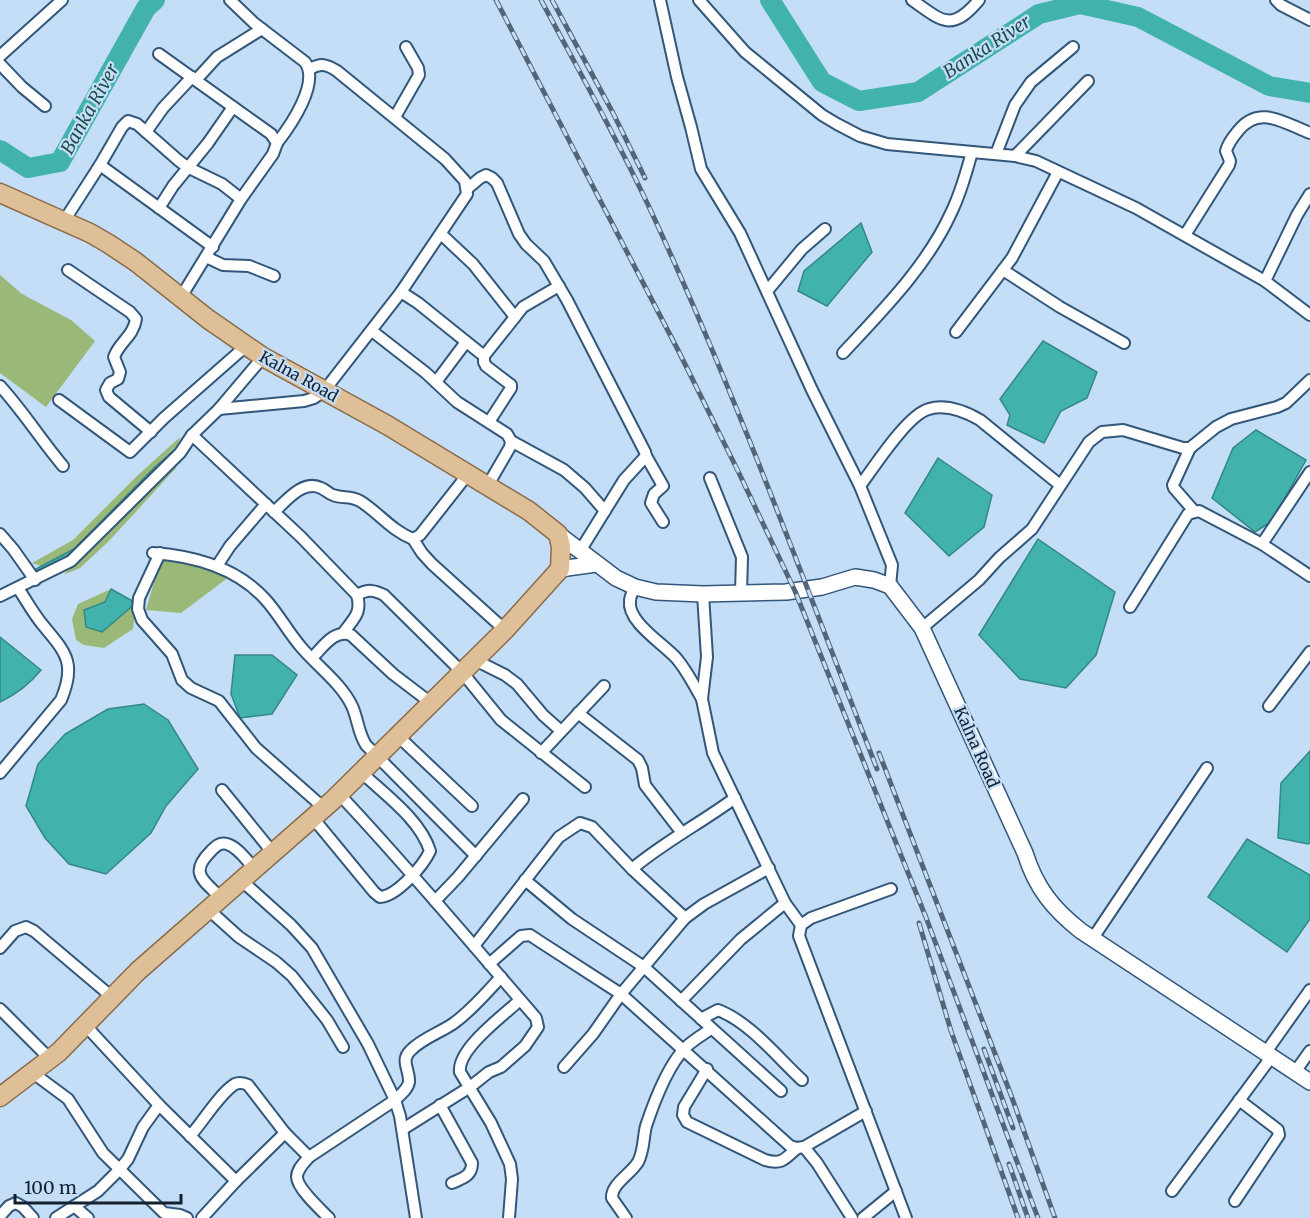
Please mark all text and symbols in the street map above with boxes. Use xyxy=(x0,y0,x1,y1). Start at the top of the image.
water label: Banka River xyxy=(939,9,1035,83)
water label: Banka River xyxy=(55,59,124,158)
street label: Kalna Road xyxy=(256,346,342,406)
street label: Kalna Road xyxy=(950,703,1004,791)
scale bar xyxy=(15,1167,182,1205)
text: 100 m xyxy=(24,1176,77,1199)

